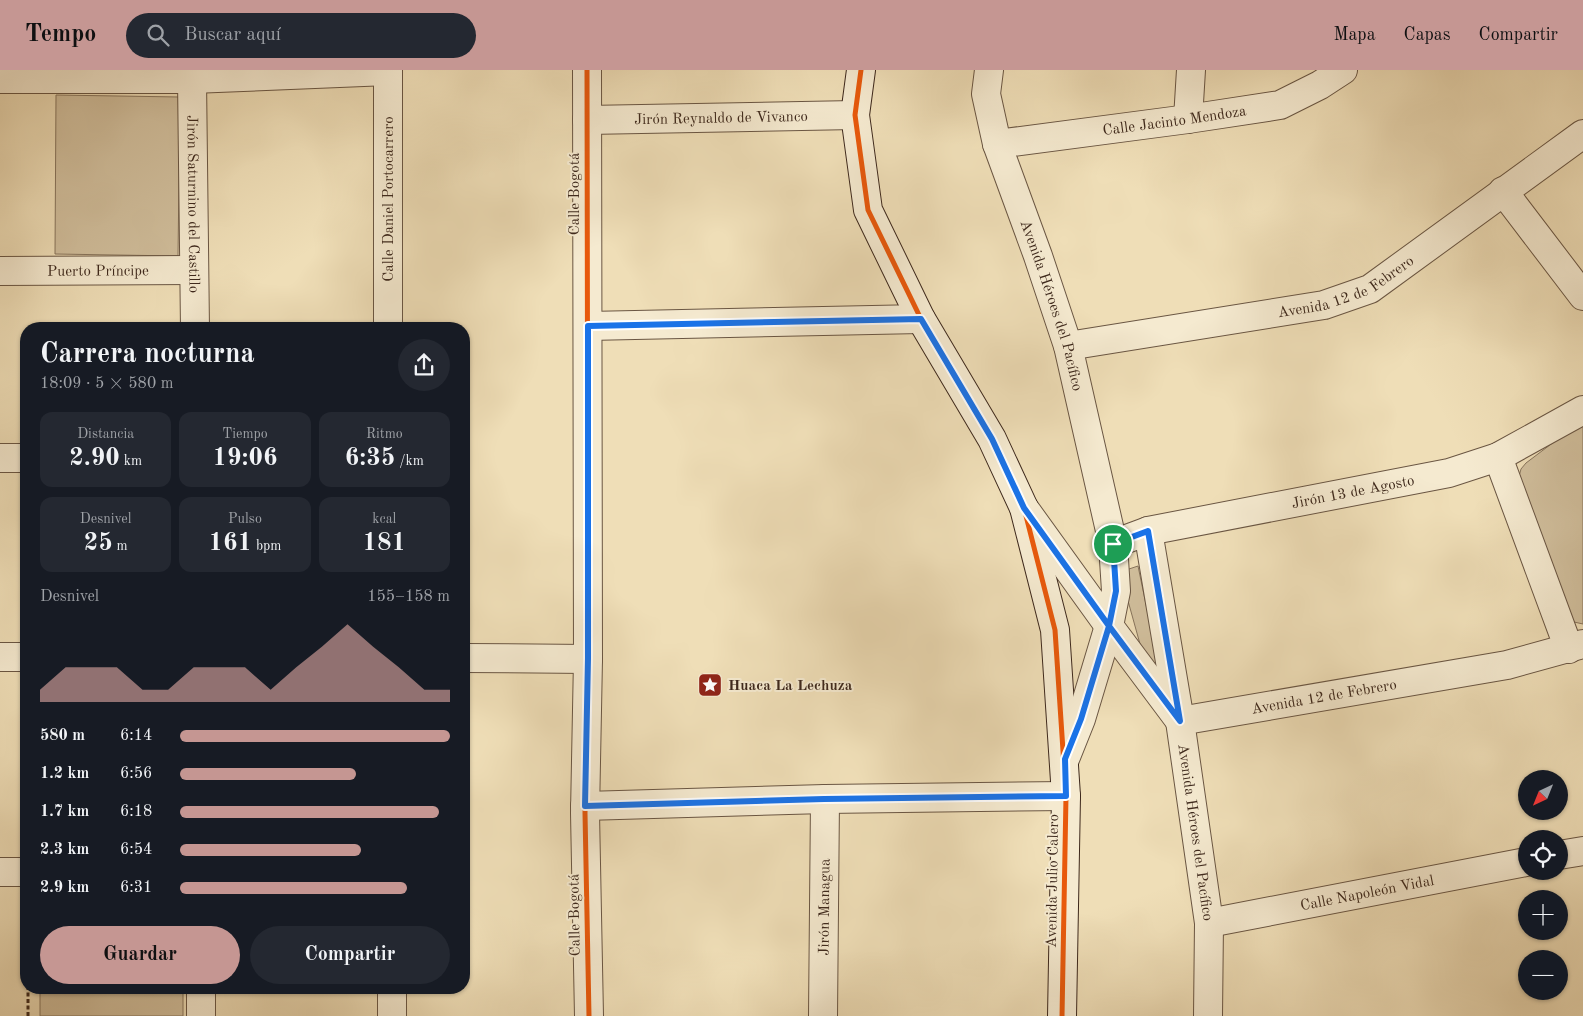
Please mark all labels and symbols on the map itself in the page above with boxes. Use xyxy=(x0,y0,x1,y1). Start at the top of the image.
street label: Calle Jacinto Mendoza xyxy=(1102,104,1248,139)
street label: Jirón Reynaldo de Vivanco xyxy=(634,110,808,128)
street label: Jirón Saturnino del Castillo xyxy=(183,115,201,293)
street label: Calle Daniel Portocarrero xyxy=(382,116,397,282)
street label: Calle Bogotá xyxy=(568,152,583,235)
street label: Avenida Héroes del Pacífico xyxy=(1016,218,1084,393)
street label: Avenida 12 de Febrero xyxy=(1277,254,1417,321)
street label: Puerto Príncipe xyxy=(47,264,149,280)
street label: Jirón 13 de Agosto xyxy=(1290,474,1416,512)
pin xyxy=(1092,523,1134,565)
place icon: Huaca La Lechuza xyxy=(697,672,723,698)
street label: Avenida 12 de Febrero xyxy=(1250,678,1398,718)
place label: Huaca La Lechuza xyxy=(728,679,853,694)
street label: Avenida Héroes del Pacífico xyxy=(1174,743,1215,922)
north arrow xyxy=(1518,770,1568,820)
street label: Avenida Julio Calero xyxy=(1045,814,1062,948)
street label: Jirón Managua xyxy=(818,858,833,956)
street label: Calle Bogotá xyxy=(567,873,584,956)
street label: Calle Napoleón Vidal xyxy=(1299,874,1436,914)

